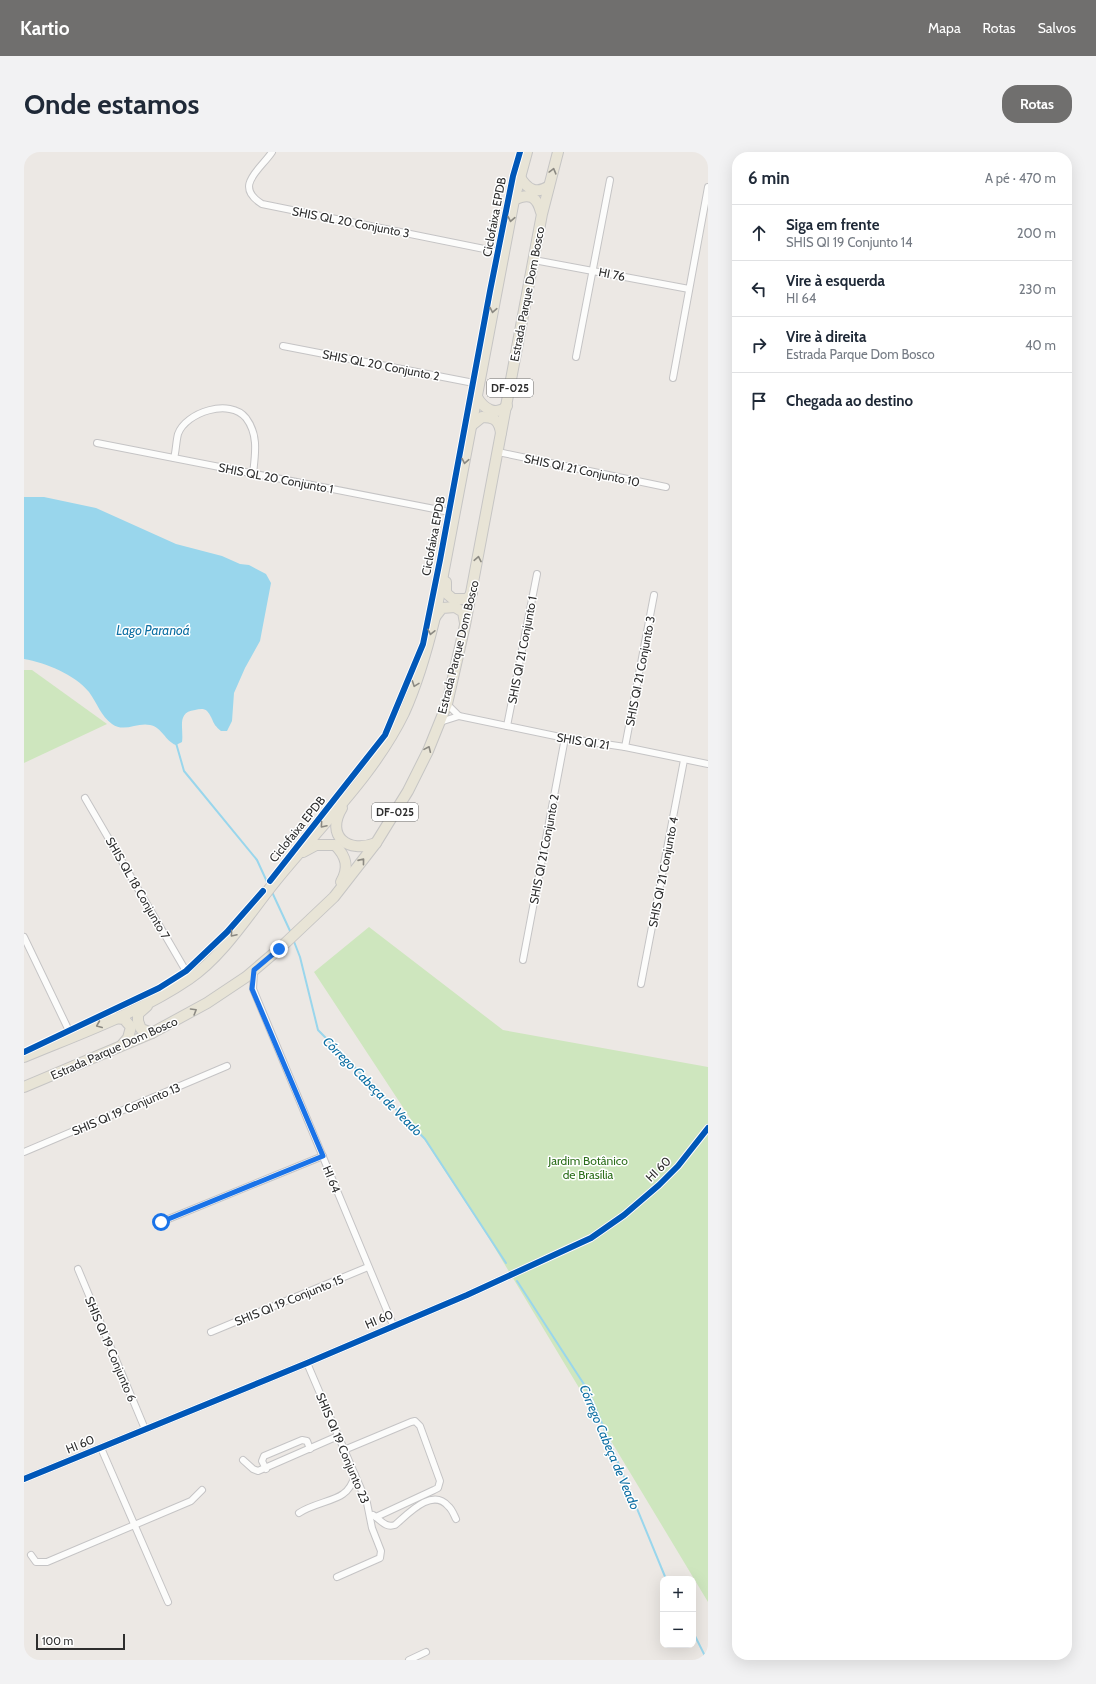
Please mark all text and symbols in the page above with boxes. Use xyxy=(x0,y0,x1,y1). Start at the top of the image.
text: Kartio xyxy=(20,17,69,40)
text: Mapa xyxy=(928,19,961,37)
text: Rotas xyxy=(983,19,1016,37)
text: Salvos xyxy=(1038,19,1076,37)
button: Rotas xyxy=(1002,85,1072,123)
text: Onde estamos xyxy=(24,87,199,121)
one-way arrow xyxy=(548,167,557,174)
text: 6 min xyxy=(748,168,790,188)
text: A pé · 470 m xyxy=(985,170,1056,186)
street label: Ciclofaixa EPDB xyxy=(479,176,509,258)
street label: SHIS QL 20 Conjunto 3 xyxy=(291,203,411,241)
one-way arrow xyxy=(507,216,515,223)
text: Siga em frente xyxy=(786,216,879,234)
icon: ahead xyxy=(748,222,770,244)
street label: Estrada Parque Dom Bosco xyxy=(507,225,548,363)
text: 200 m xyxy=(1017,225,1056,241)
text: SHIS QI 19 Conjunto 14 xyxy=(786,234,913,250)
street label: HI 76 xyxy=(597,264,627,284)
text: Vire à esquerda xyxy=(786,272,885,290)
icon: left xyxy=(748,278,770,300)
text: 230 m xyxy=(1019,281,1056,297)
text: HI 64 xyxy=(786,290,816,306)
one-way arrow xyxy=(490,307,498,313)
text: Vire à direita xyxy=(786,328,867,346)
icon: right xyxy=(748,334,770,356)
text: 40 m xyxy=(1025,337,1056,353)
street label: SHIS QL 20 Conjunto 2 xyxy=(321,346,441,384)
text: Estrada Parque Dom Bosco xyxy=(786,346,935,362)
road number: DF-025 xyxy=(487,379,533,397)
icon: arrive xyxy=(748,390,770,412)
text: Chegada ao destino xyxy=(786,392,913,410)
street label: SHIS QI 21 Conjunto 10 xyxy=(523,450,641,490)
one-way arrow xyxy=(462,458,470,464)
street label: SHIS QL 20 Conjunto 1 xyxy=(217,459,335,497)
street label: Ciclofaixa EPDB xyxy=(418,495,448,577)
one-way arrow xyxy=(474,556,482,563)
street label: Estrada Parque Dom Bosco xyxy=(434,578,482,715)
street label: SHIS QI 21 Conjunto 1 xyxy=(504,595,540,705)
street label: SHIS QI 21 Conjunto 3 xyxy=(622,615,658,727)
water label: Lago Paranoá xyxy=(116,622,190,638)
one-way arrow xyxy=(428,629,436,635)
one-way arrow xyxy=(412,680,420,687)
street label: SHIS QI 21 xyxy=(555,729,611,753)
one-way arrow xyxy=(423,746,431,754)
street label: Ciclofaixa EPDB xyxy=(266,793,328,865)
street label: SHIS QI 21 Conjunto 2 xyxy=(526,793,562,905)
road number: DF-025 xyxy=(372,803,418,821)
street label: SHIS QI 21 Conjunto 4 xyxy=(645,815,681,929)
one-way arrow xyxy=(320,821,327,828)
street label: SHIS QL 18 Conjunto 7 xyxy=(103,834,173,942)
one-way arrow xyxy=(357,858,364,865)
one-way arrow xyxy=(231,930,238,937)
route end xyxy=(270,940,288,958)
one-way arrow xyxy=(190,1008,197,1015)
street label: Estrada Parque Dom Bosco xyxy=(48,1013,180,1083)
one-way arrow xyxy=(95,1020,103,1028)
water label: Córrego Cabeça de Veado xyxy=(320,1033,426,1139)
street label: SHIS QI 19 Conjunto 13 xyxy=(70,1079,182,1139)
park label: Jardim Botânico de Brasília xyxy=(547,1153,628,1182)
street label: HI 60 xyxy=(642,1153,674,1185)
street label: HI 64 xyxy=(320,1163,344,1195)
route start xyxy=(152,1213,170,1231)
street label: SHIS QI 19 Conjunto 15 xyxy=(232,1271,346,1329)
street label: SHIS QI 19 Conjunto 6 xyxy=(82,1294,140,1404)
street label: HI 60 xyxy=(363,1306,395,1332)
water label: Córrego Cabeça de Veado xyxy=(576,1382,644,1512)
street label: SHIS QI 19 Conjunto 23 xyxy=(313,1390,373,1506)
street label: HI 60 xyxy=(64,1432,96,1456)
map controls xyxy=(660,1576,696,1648)
button: + xyxy=(660,1576,696,1612)
button: − xyxy=(660,1612,696,1648)
scale bar xyxy=(36,1632,125,1651)
text: 100 m xyxy=(42,1634,73,1648)

